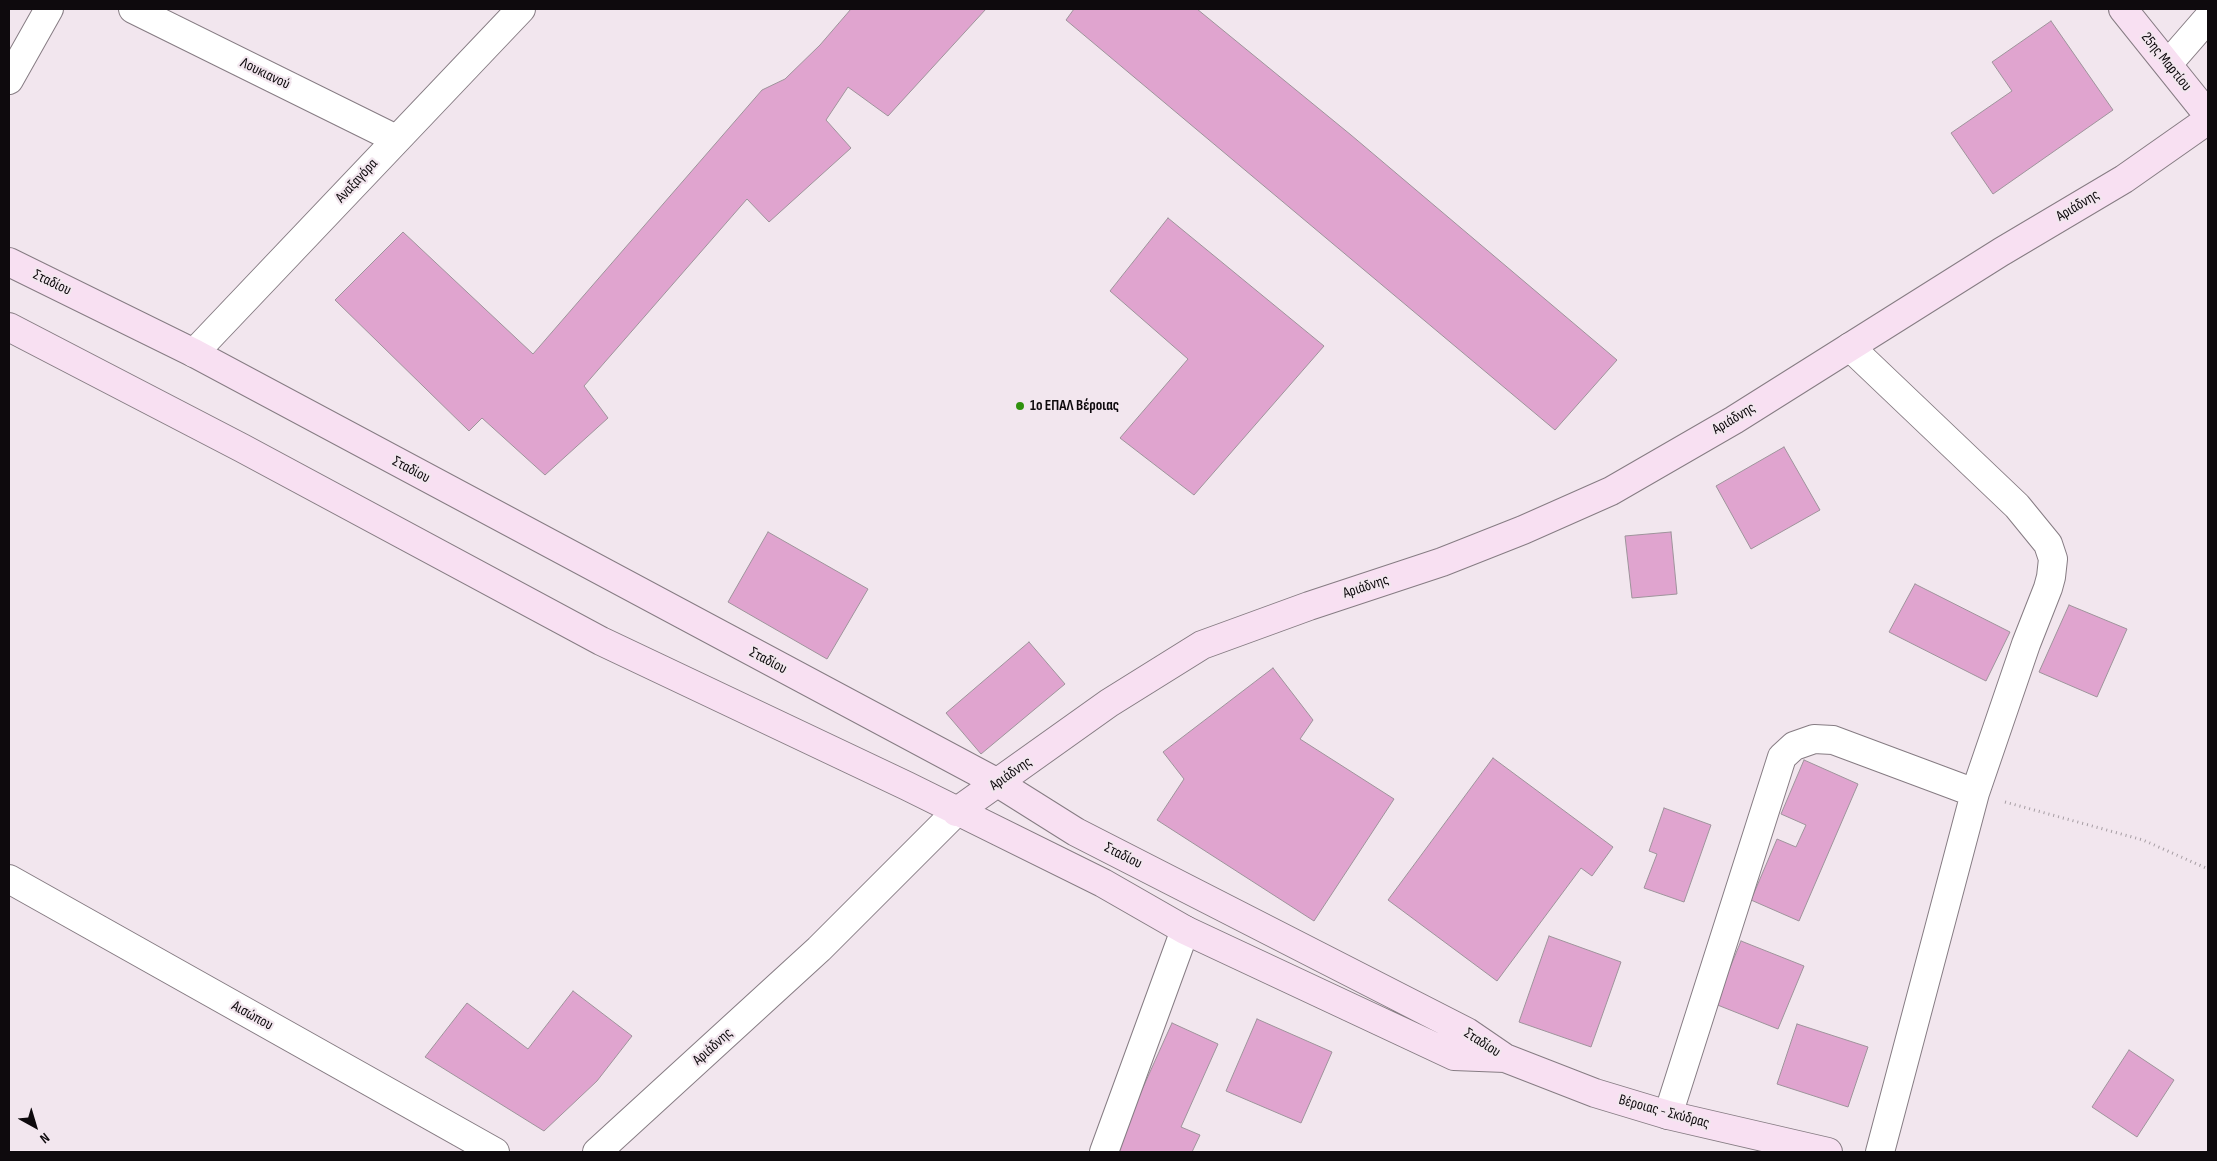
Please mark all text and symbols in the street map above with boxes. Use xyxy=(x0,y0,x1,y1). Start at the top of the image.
street label: 25ης Μαρτίου xyxy=(2137,29,2195,95)
street label: Λουκιανού xyxy=(237,54,293,94)
street label: Αναξαγόρα xyxy=(332,155,382,207)
street label: Αριάδνης xyxy=(2053,186,2103,226)
street label: Σταδίου xyxy=(30,266,74,300)
place label: 1ο ΕΠΑΛ Βέροιας xyxy=(1030,397,1119,415)
street label: Αριάδνης xyxy=(1709,399,1759,439)
marker: 1ο ΕΠΑΛ Βέροιας xyxy=(1014,400,1026,412)
street label: Σταδίου xyxy=(389,453,433,487)
street label: Αριάδνης xyxy=(1341,571,1391,603)
street label: Σταδίου xyxy=(746,644,790,678)
street label: Αριάδνης xyxy=(986,753,1036,795)
street label: Σταδίου xyxy=(1101,839,1145,873)
street label: Αισώπου xyxy=(228,997,276,1035)
street label: Αριάδνης xyxy=(689,1025,737,1069)
street label: Σταδίου xyxy=(1460,1025,1504,1061)
street label: Βέροιας - Σκύδρας xyxy=(1617,1091,1711,1133)
north arrow xyxy=(10,1101,60,1151)
text: N xyxy=(37,1129,53,1147)

